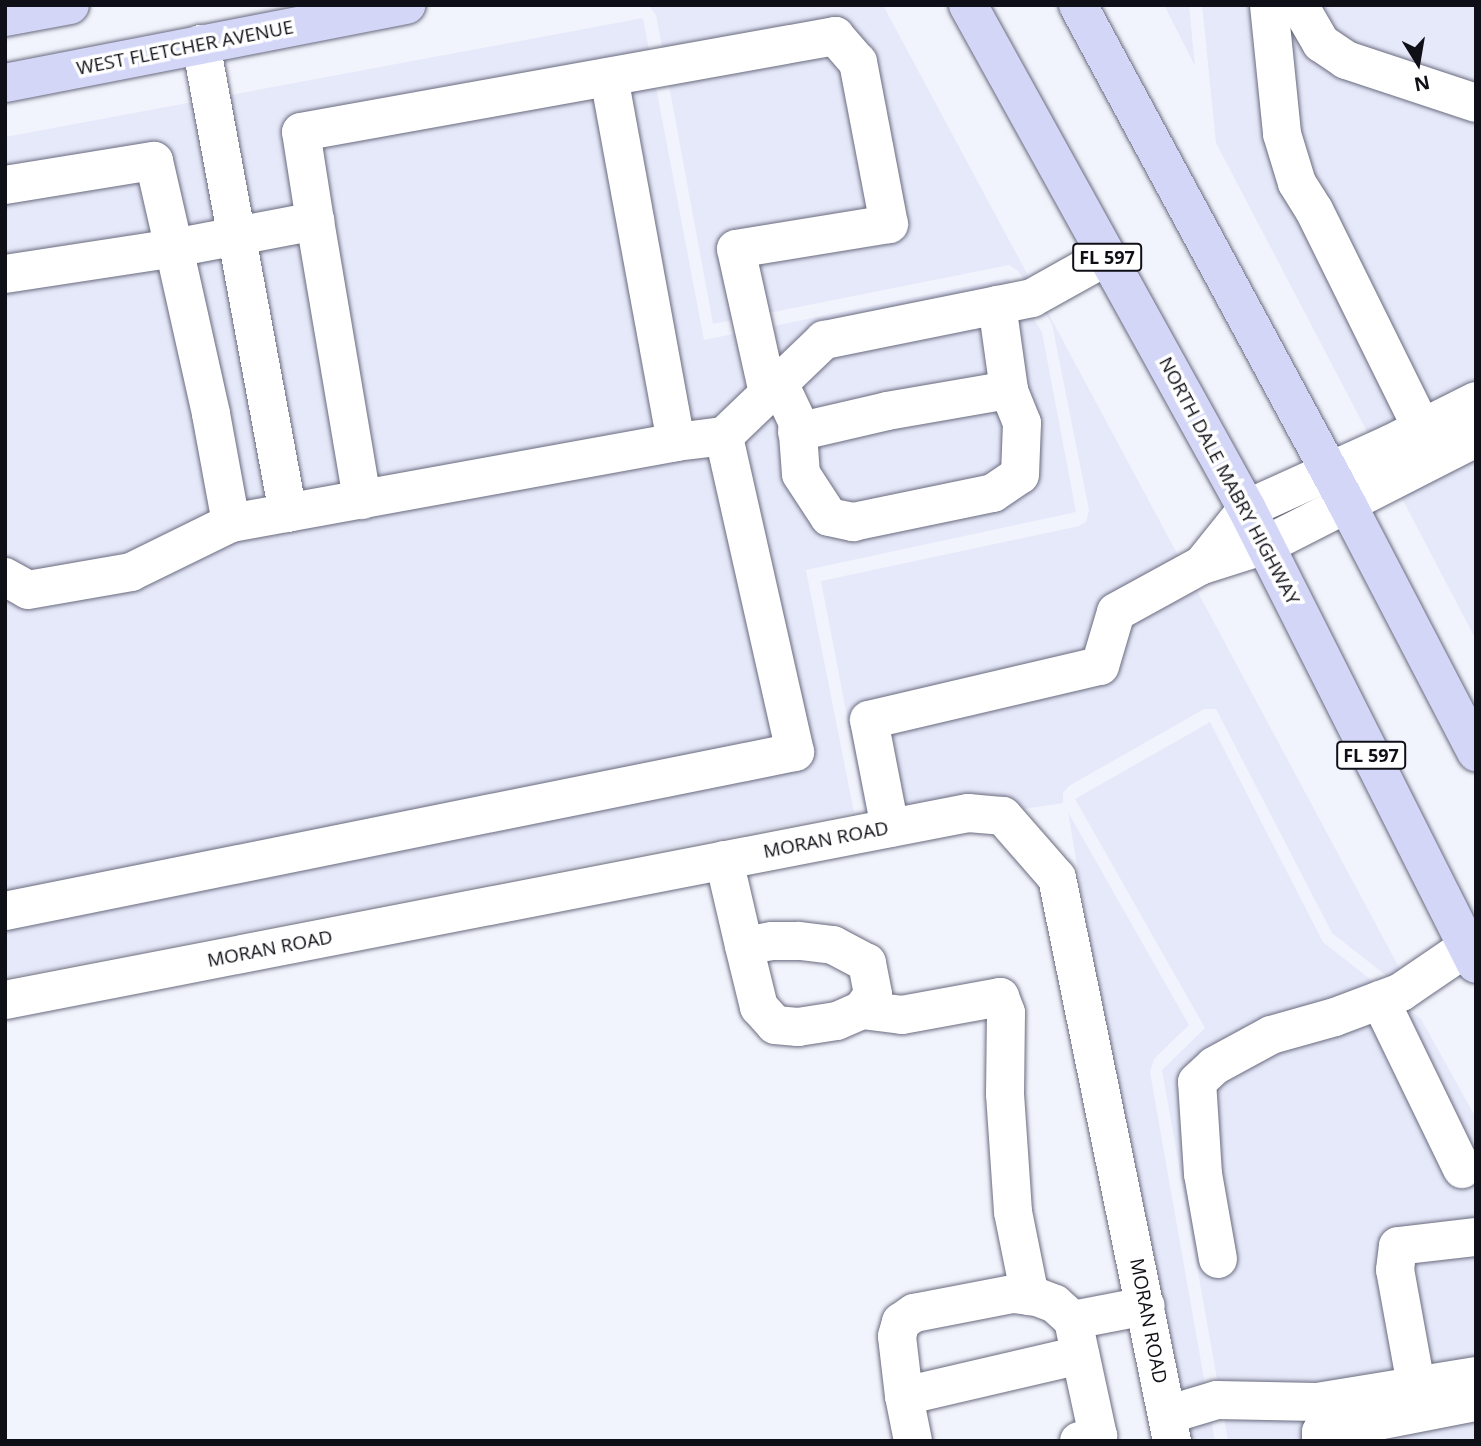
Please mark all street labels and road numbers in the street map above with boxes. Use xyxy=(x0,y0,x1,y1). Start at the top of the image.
street label: WEST FLETCHER AVENUE xyxy=(75,16,295,80)
road number: FL 597 xyxy=(1072,243,1142,272)
street label: NORTH DALE MABRY HIGHWAY xyxy=(1154,353,1304,609)
road number: FL 597 xyxy=(1336,740,1406,770)
street label: MORAN ROAD xyxy=(761,817,891,863)
street label: MORAN ROAD xyxy=(205,926,335,972)
street label: MORAN ROAD xyxy=(1125,1256,1171,1386)

